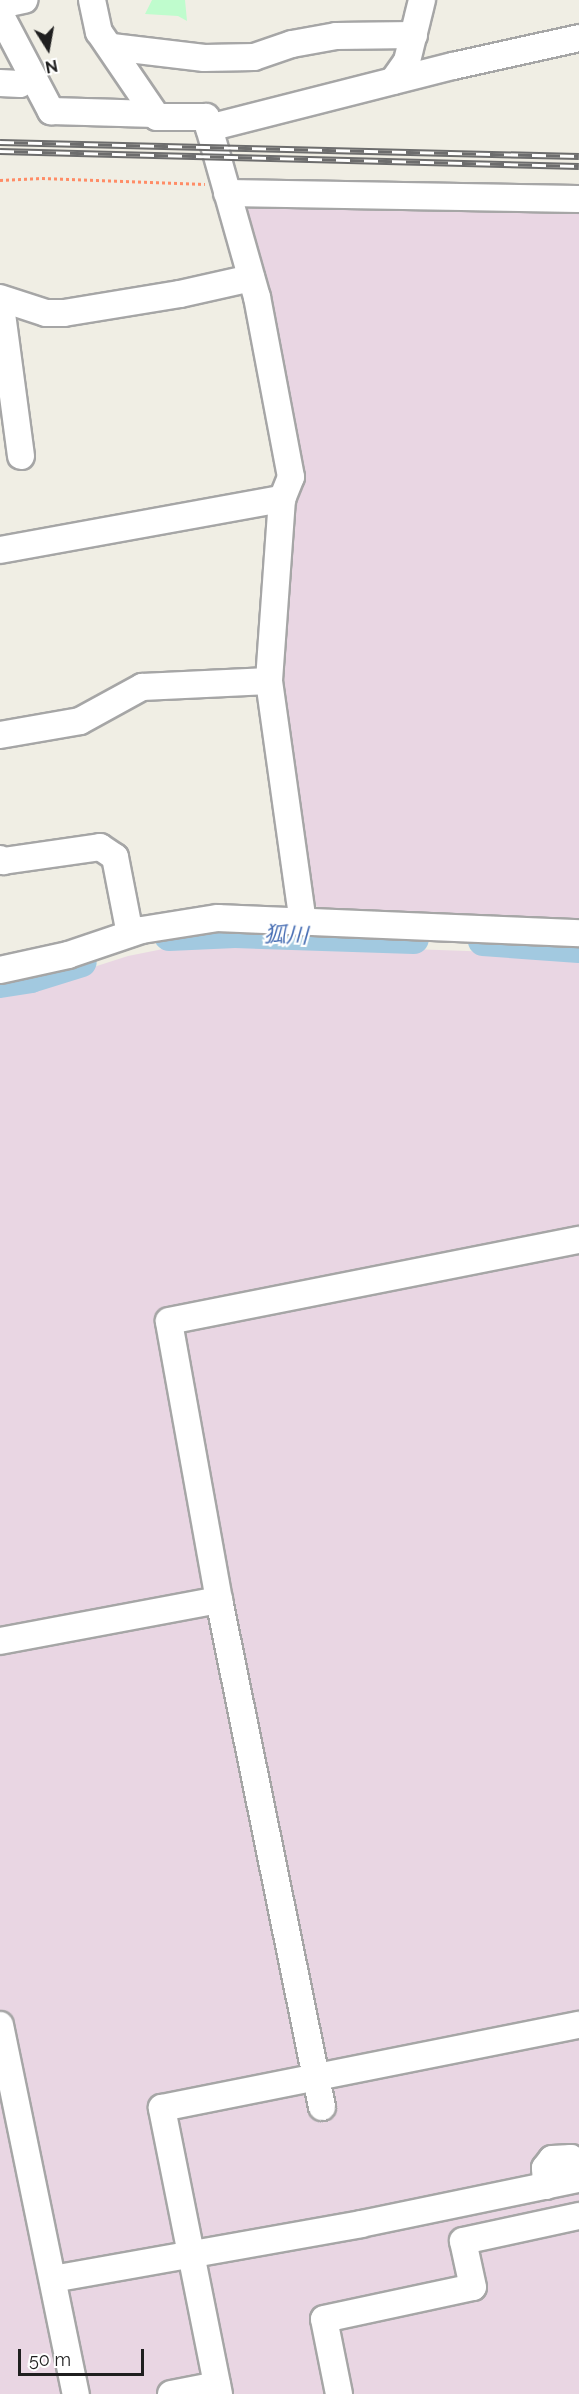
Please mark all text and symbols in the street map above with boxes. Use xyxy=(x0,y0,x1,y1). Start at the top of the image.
north arrow xyxy=(18,18,78,78)
text: N xyxy=(44,56,59,77)
water label: 狐川 xyxy=(264,921,308,949)
scale bar xyxy=(21,2337,147,2375)
text: 50 m xyxy=(29,2349,71,2370)

